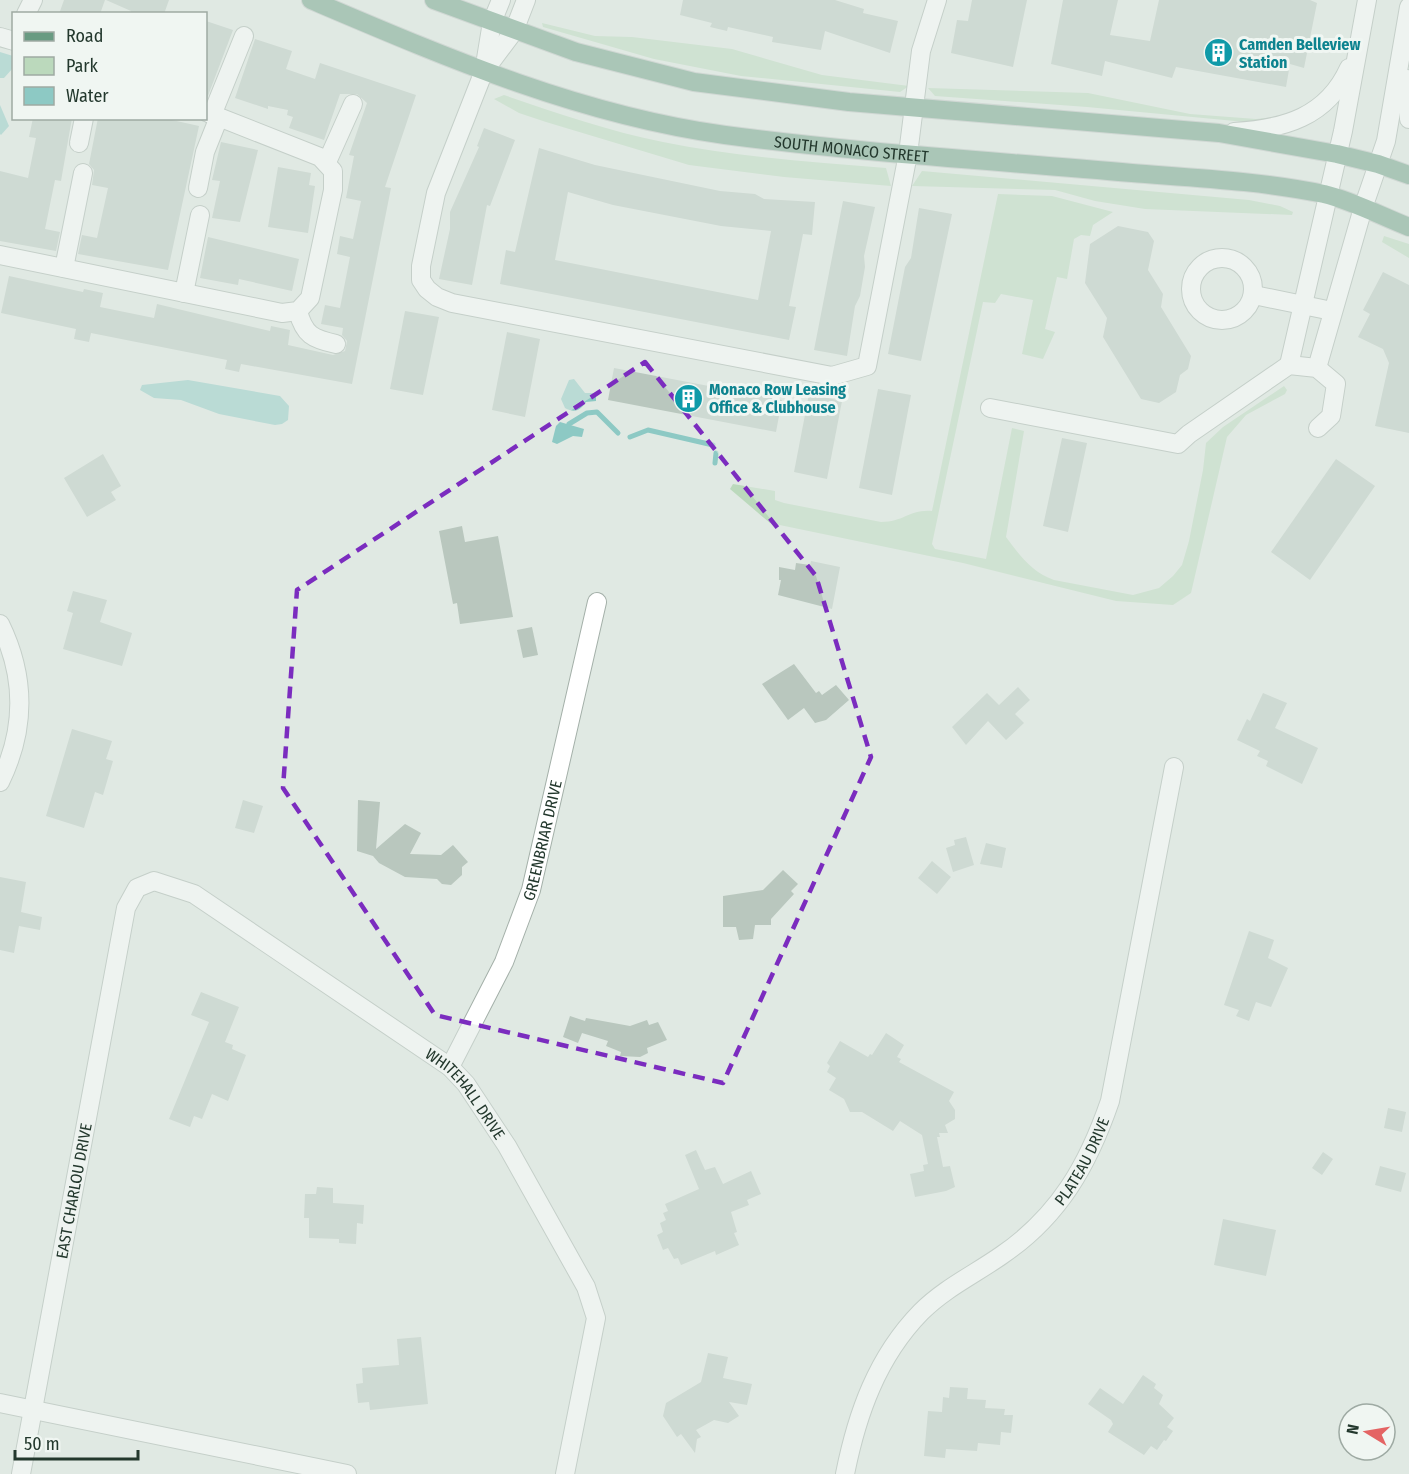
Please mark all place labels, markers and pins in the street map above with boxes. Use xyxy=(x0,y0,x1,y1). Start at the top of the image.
place label: Camden Belleview Station xyxy=(1239,35,1360,72)
building icon: Camden Belleview Station xyxy=(1202,37,1234,69)
place label: Monaco Row Leasing Office & Clubhouse xyxy=(709,380,846,417)
building icon: Monaco Row Leasing Office & Clubhouse xyxy=(672,382,704,414)

